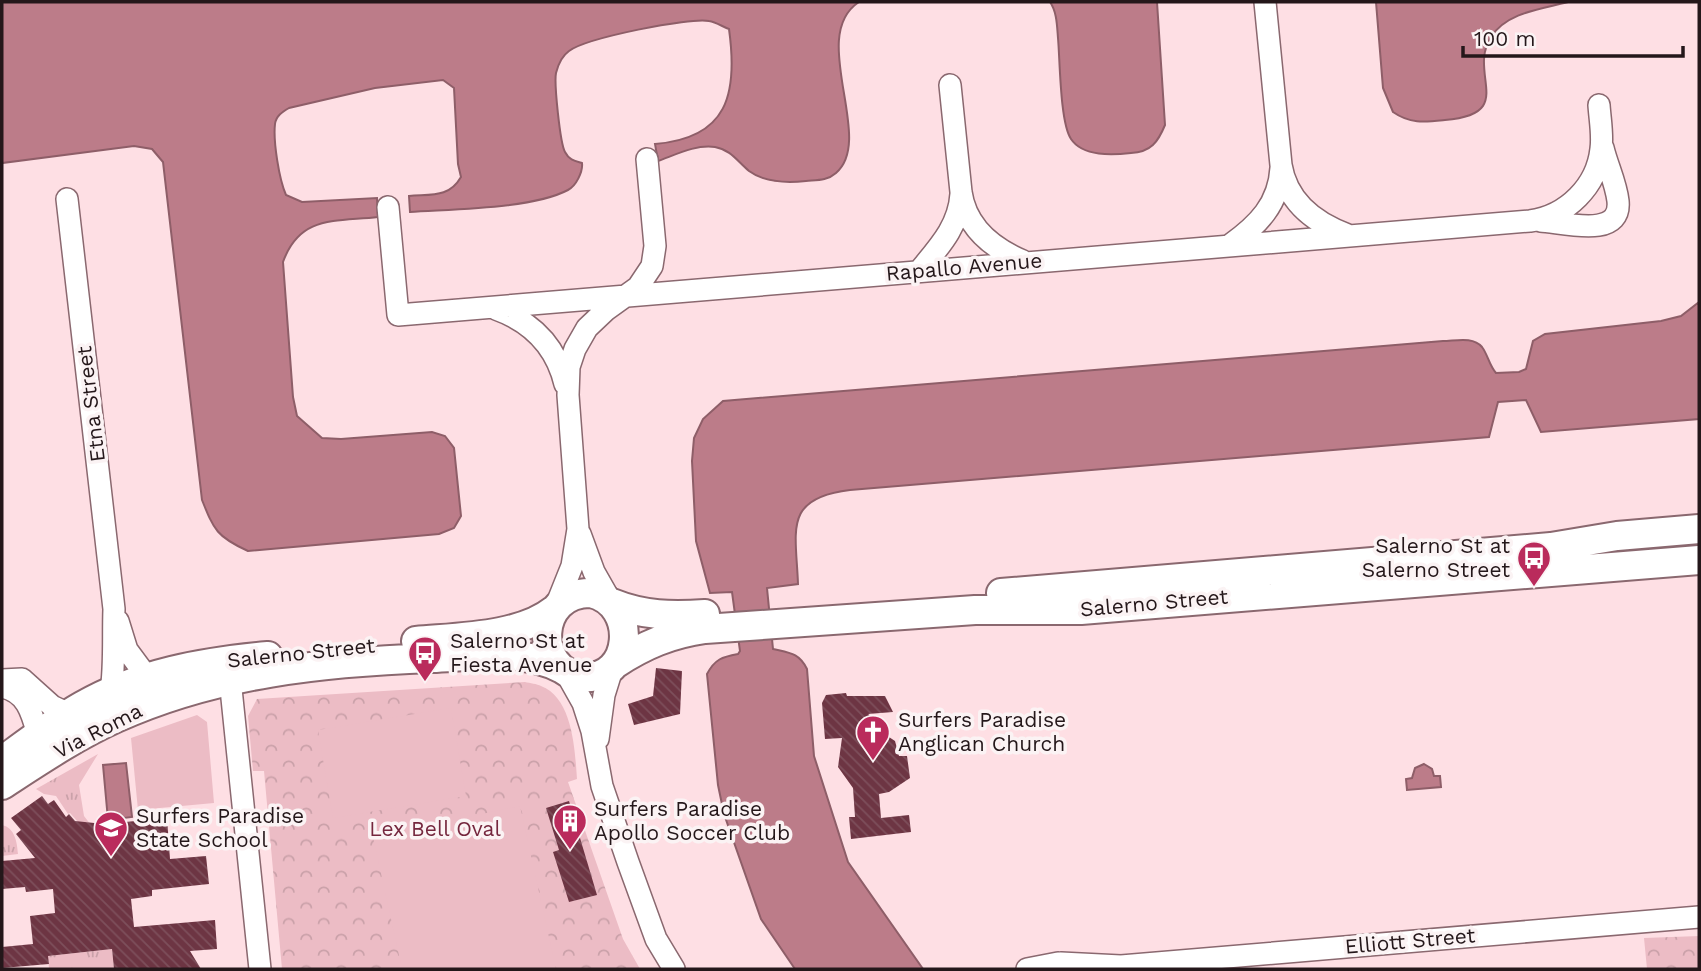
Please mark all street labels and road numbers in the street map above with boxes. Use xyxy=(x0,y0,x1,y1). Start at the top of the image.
street label: Rapallo Avenue xyxy=(885,247,1043,286)
street label: Etna Street xyxy=(71,345,110,463)
street label: Salerno Street xyxy=(1079,584,1229,621)
street label: Salerno Street xyxy=(226,632,376,673)
street label: Via Roma xyxy=(49,698,146,763)
street label: Elliott Street xyxy=(1344,922,1476,959)

